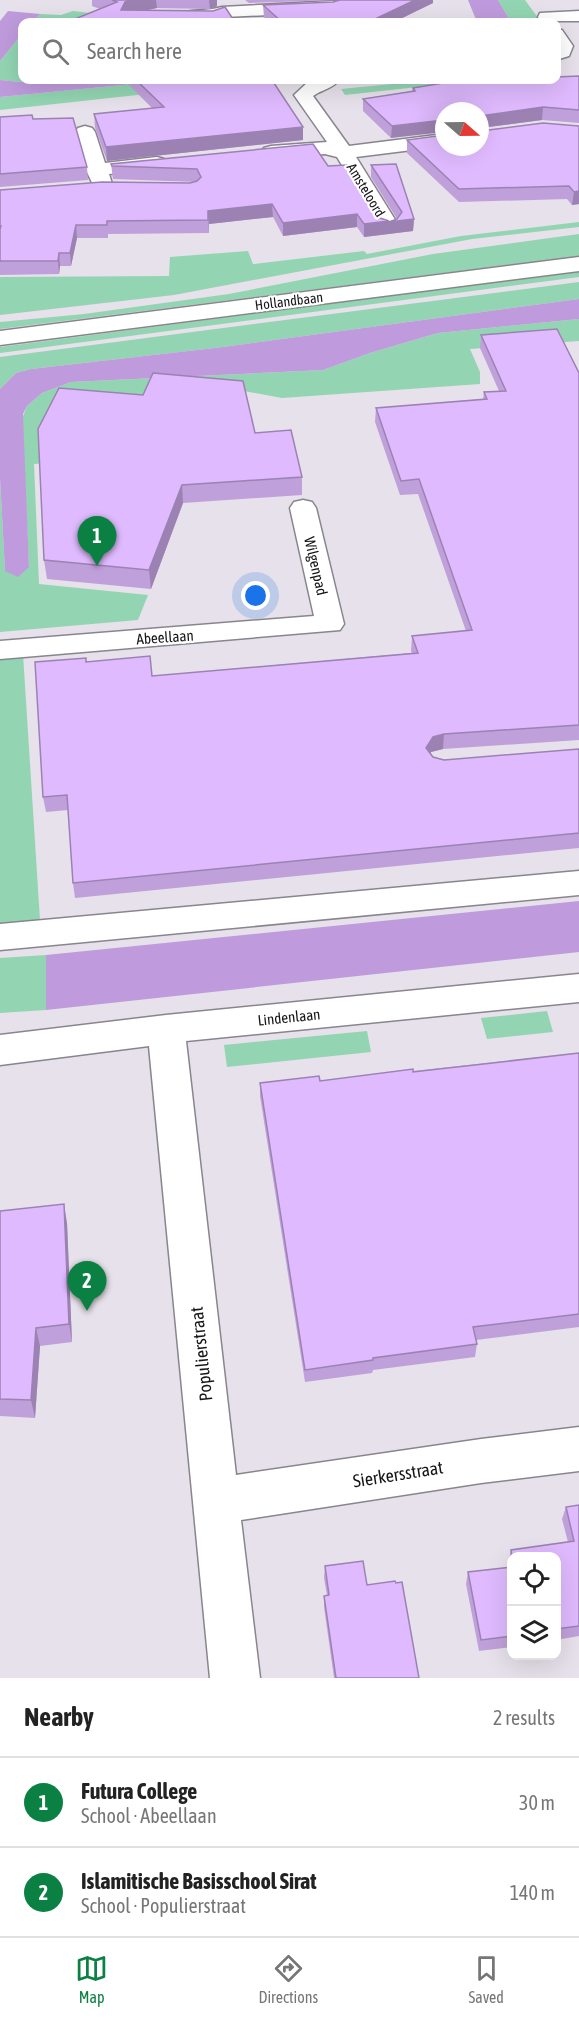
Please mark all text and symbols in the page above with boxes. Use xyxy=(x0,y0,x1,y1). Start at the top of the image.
search box xyxy=(18,18,561,84)
icon: search xyxy=(39,35,72,68)
text: Search here xyxy=(87,38,182,64)
north arrow xyxy=(435,102,489,156)
street label: Amsteloord xyxy=(344,160,388,220)
street label: Hollandbaan xyxy=(254,289,324,313)
pin: 1 xyxy=(78,516,116,566)
street label: Wilgenpad xyxy=(301,535,331,597)
your location xyxy=(241,581,270,610)
street label: Abeellaan xyxy=(136,627,194,647)
street label: Lindenlaan xyxy=(257,1005,321,1029)
pin: 2 xyxy=(68,1262,106,1311)
street label: Populierstraat xyxy=(186,1306,216,1402)
street label: Sierkersstraat xyxy=(351,1457,445,1491)
map controls xyxy=(507,1552,561,1660)
button: locate xyxy=(507,1552,561,1606)
button: layers xyxy=(507,1606,561,1660)
text: Nearby xyxy=(24,1702,94,1732)
text: 2 results xyxy=(493,1706,555,1729)
text: Futura College xyxy=(81,1778,197,1804)
text: 1 xyxy=(39,1791,48,1814)
text: 30 m xyxy=(519,1791,555,1814)
text: School · Abeellaan xyxy=(81,1804,217,1827)
text: Islamitische Basisschool Sirat xyxy=(81,1868,317,1894)
text: 2 xyxy=(39,1881,48,1904)
text: 140 m xyxy=(510,1881,555,1904)
text: School · Populierstraat xyxy=(81,1894,246,1917)
tab: Map xyxy=(75,1952,108,2006)
tab: Directions xyxy=(258,1952,318,2006)
tab: Saved xyxy=(468,1952,504,2006)

